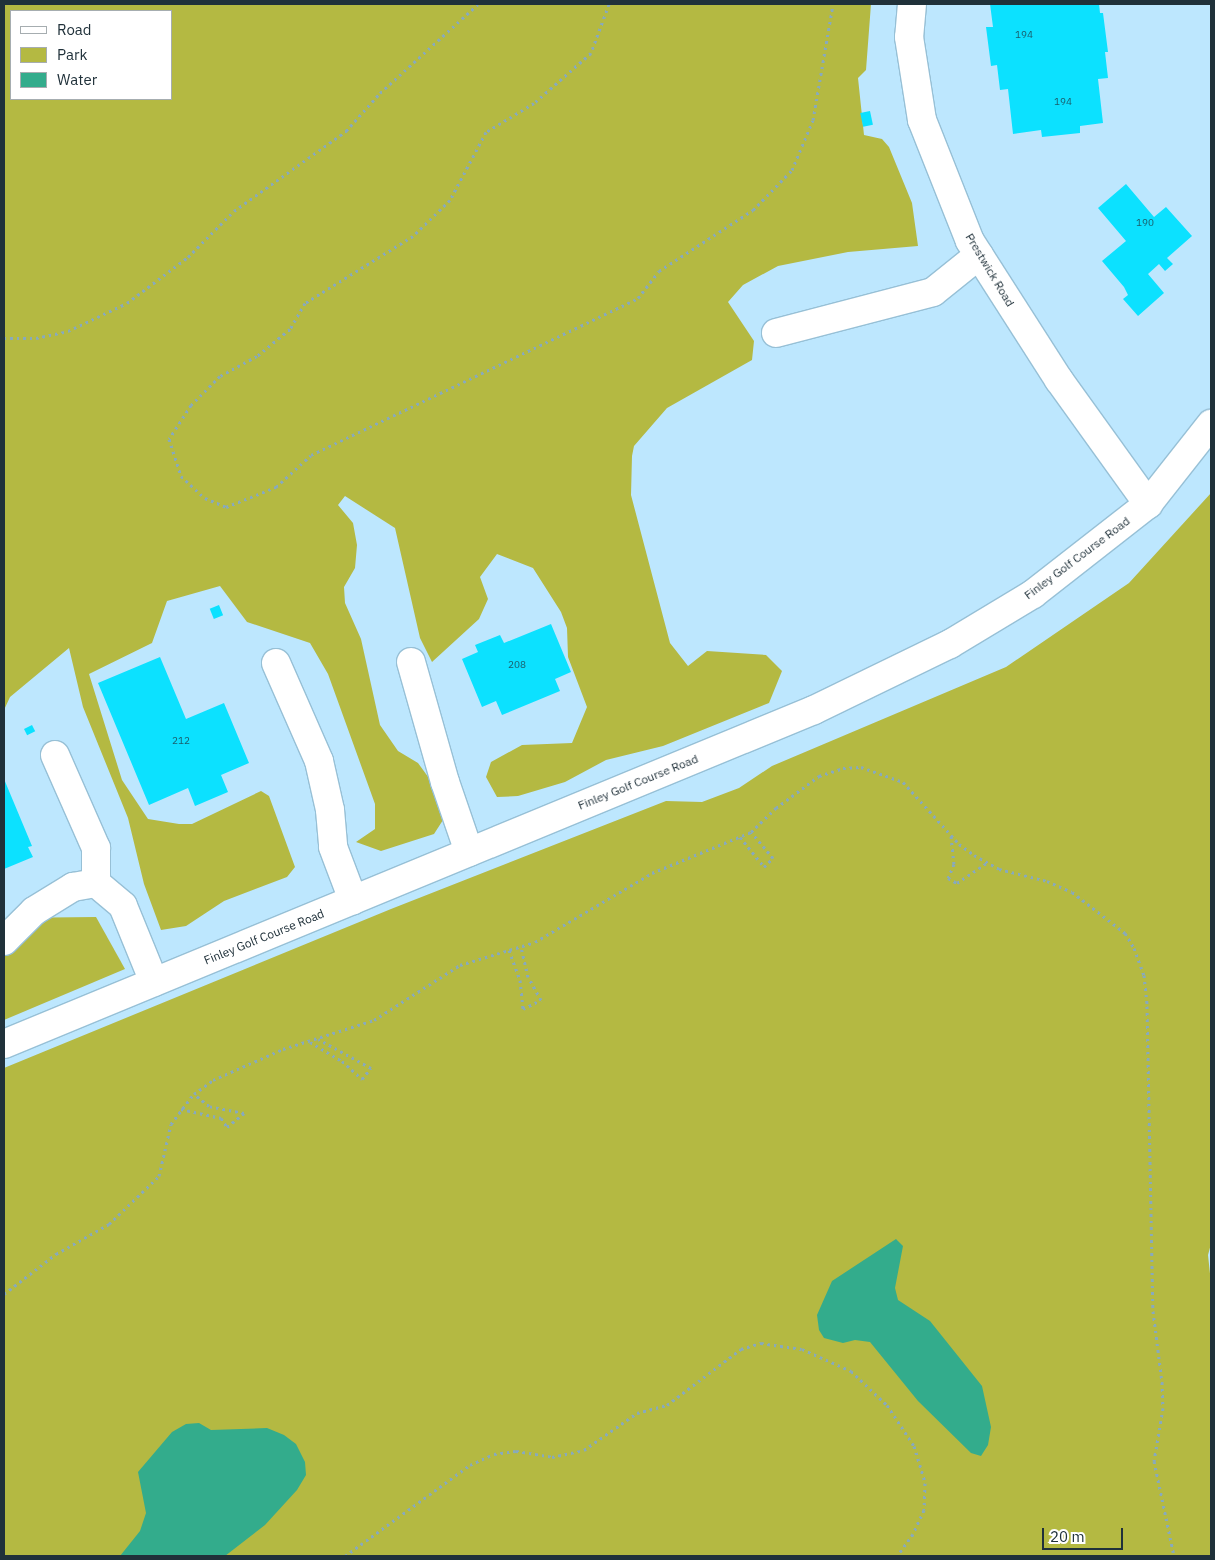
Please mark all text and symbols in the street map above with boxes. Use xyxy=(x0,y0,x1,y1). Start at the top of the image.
legend xyxy=(10,10,172,100)
text: Road xyxy=(57,20,92,39)
house number: 194 xyxy=(1015,29,1033,41)
text: Park xyxy=(57,45,87,64)
text: Water xyxy=(57,70,97,89)
house number: 194 xyxy=(1054,96,1072,108)
house number: 190 xyxy=(1136,217,1154,229)
street label: Prestwick Road xyxy=(962,231,1018,309)
street label: Finley Golf Course Road xyxy=(1021,514,1133,602)
house number: 208 xyxy=(508,659,526,671)
house number: 212 xyxy=(172,735,190,747)
street label: Finley Golf Course Road xyxy=(576,751,700,813)
street label: Finley Golf Course Road xyxy=(202,906,326,968)
scale bar xyxy=(1045,1518,1126,1550)
text: 20 m xyxy=(1050,1527,1085,1546)

